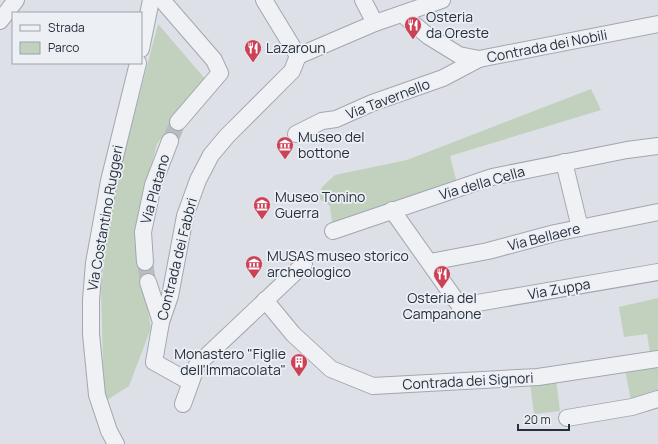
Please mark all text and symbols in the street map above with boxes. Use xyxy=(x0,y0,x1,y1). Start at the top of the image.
place label: Osteria da Oreste xyxy=(426,7,489,42)
legend xyxy=(12,12,142,64)
restaurant icon: Osteria da Oreste xyxy=(403,15,423,40)
text: Strada xyxy=(48,19,85,36)
street label: Contrada dei Nobili xyxy=(485,25,609,66)
restaurant icon: Lazaroun xyxy=(243,38,263,63)
place label: Lazaroun xyxy=(266,38,326,57)
text: Parco xyxy=(48,39,79,56)
street label: Via Tavernello xyxy=(343,74,432,123)
place label: Museo del bottone xyxy=(298,127,364,162)
museum icon: Museo del bottone xyxy=(275,135,295,160)
street label: Via Costantino Ruggeri xyxy=(82,144,127,292)
street label: Via Platano xyxy=(136,152,173,226)
street label: Via della Cella xyxy=(437,161,527,204)
place label: Museo Tonino Guerra xyxy=(275,187,365,222)
museum icon: Museo Tonino Guerra xyxy=(252,195,272,220)
street label: Contrada dei Fabbri xyxy=(152,196,201,322)
street label: Via Bellaere xyxy=(505,218,582,255)
place label: MUSAS museo storico archeologico xyxy=(267,246,409,281)
museum icon: MUSAS museo storico archeologico xyxy=(244,254,264,279)
restaurant icon: Osteria del Campanone xyxy=(432,264,452,289)
street label: Via Zuppa xyxy=(526,274,592,303)
place label: Osteria del Campanone xyxy=(403,288,481,323)
place label: Monastero "Figlie dell'Immacolata" xyxy=(174,344,286,379)
building icon: Monastero "Figlie dell'Immacolata" xyxy=(289,352,309,377)
street label: Contrada dei Signori xyxy=(402,368,534,393)
scale bar xyxy=(518,406,569,432)
text: 20 m xyxy=(524,411,551,428)

